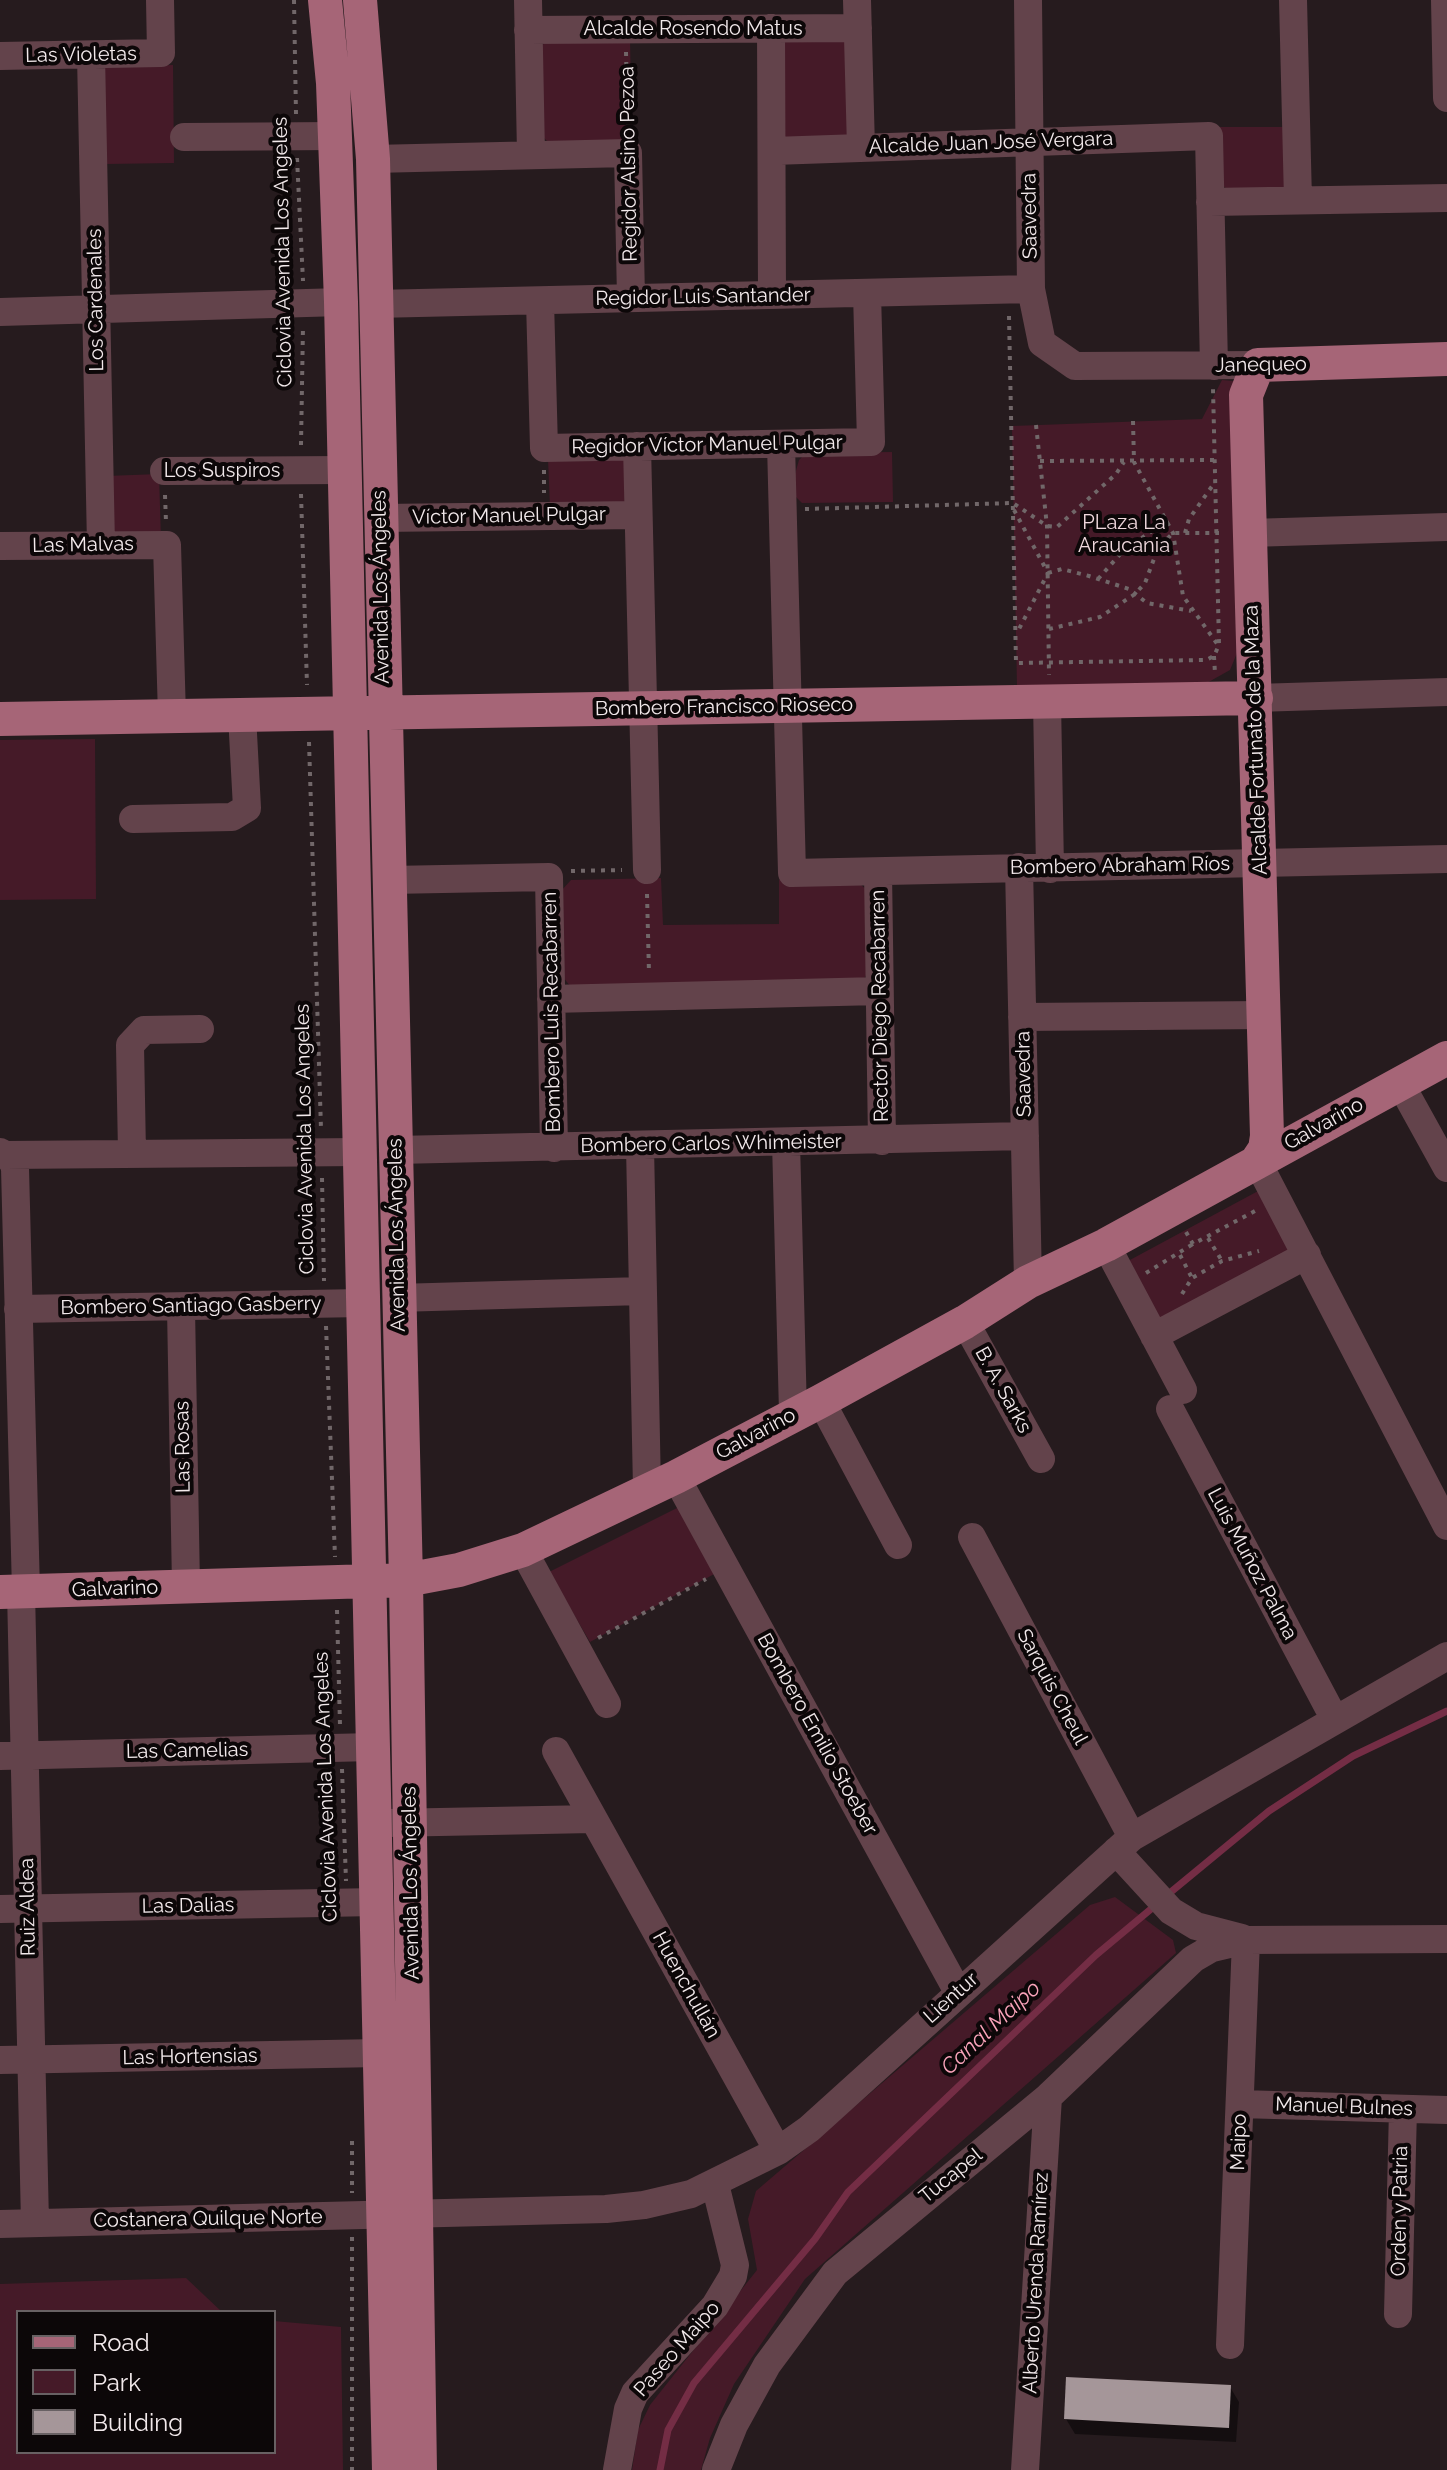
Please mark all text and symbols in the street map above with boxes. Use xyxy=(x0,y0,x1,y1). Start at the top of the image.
street label: Alcalde Rosendo Matus xyxy=(583,17,803,41)
street label: Las Violetas xyxy=(25,42,137,68)
street label: Regidor Alsino Pezoa xyxy=(615,66,643,262)
street label: Ciclovia Avenida Los Angeles xyxy=(269,116,297,388)
street label: Alcalde Juan José Vergara xyxy=(868,127,1114,159)
street label: Saavedra xyxy=(1017,173,1043,259)
street label: Los Cardenales xyxy=(83,228,109,372)
street label: Regidor Luis Santander xyxy=(595,283,811,311)
street label: Janequeo xyxy=(1215,352,1307,378)
street label: Regidor Víctor Manuel Pulgar xyxy=(571,431,843,459)
street label: Los Suspiros xyxy=(164,459,280,483)
street label: Avenida Los Ángeles xyxy=(367,490,395,684)
street label: Víctor Manuel Pulgar xyxy=(412,502,606,530)
park label: PLaza La Araucania xyxy=(1078,511,1170,558)
street label: Las Malvas xyxy=(32,532,134,558)
street label: Alcalde Fortunato de la Maza xyxy=(1239,605,1273,875)
street label: Bombero Francisco Rioseco xyxy=(595,693,853,721)
street label: Bombero Abraham Ríos xyxy=(1010,852,1230,880)
street label: Rector Diego Recabarren xyxy=(866,890,894,1122)
street label: Bombero Luis Recabarren xyxy=(538,891,566,1133)
street label: Ciclovia Avenida Los Angeles xyxy=(291,1003,319,1275)
street label: Saavedra xyxy=(1011,1031,1037,1117)
street label: Galvarino xyxy=(1280,1093,1368,1155)
street label: Bombero Carlos Whimeister xyxy=(580,1130,842,1158)
street label: Avenida Los Ángeles xyxy=(383,1138,411,1332)
street label: Bombero Santiago Gasberry xyxy=(60,1292,322,1320)
street label: B. A. Sarks xyxy=(969,1343,1037,1437)
street label: Las Rosas xyxy=(170,1401,196,1493)
street label: Galvarino xyxy=(712,1403,800,1465)
street label: Luis Muñoz Palma xyxy=(1202,1484,1302,1644)
street label: Galvarino xyxy=(71,1575,159,1603)
street label: Sarquis Cheul xyxy=(1011,1625,1093,1749)
street label: Bombero Emilio Stoeber xyxy=(752,1629,882,1839)
street label: Ciclovia Avenida Los Angeles xyxy=(309,1651,343,1923)
street label: Las Camelias xyxy=(126,1738,248,1764)
street label: Avenida Los Ángeles xyxy=(397,1786,425,1980)
street label: Ruiz Aldea xyxy=(15,1858,41,1956)
street label: Las Dalias xyxy=(141,1893,235,1919)
street label: Huenchullán xyxy=(647,1928,725,2042)
street label: Lientur xyxy=(919,1967,983,2029)
water label: Canal Maipo xyxy=(936,1975,1046,2081)
street label: Las Hortensias xyxy=(122,2044,258,2070)
street label: Manuel Bulnes xyxy=(1275,2093,1413,2121)
street label: Maipo xyxy=(1226,2113,1252,2171)
street label: Tucapel xyxy=(915,2143,987,2209)
street label: Orden y Patria xyxy=(1387,2145,1413,2277)
street label: Alberto Urenda Ramírez xyxy=(1018,2172,1054,2394)
street label: Costanera Quilque Norte xyxy=(93,2205,323,2233)
street label: Paseo Maipo xyxy=(629,2296,725,2402)
legend xyxy=(16,2310,276,2454)
text: Road xyxy=(92,2328,150,2357)
text: Park xyxy=(92,2368,141,2397)
text: Building xyxy=(92,2408,183,2437)

